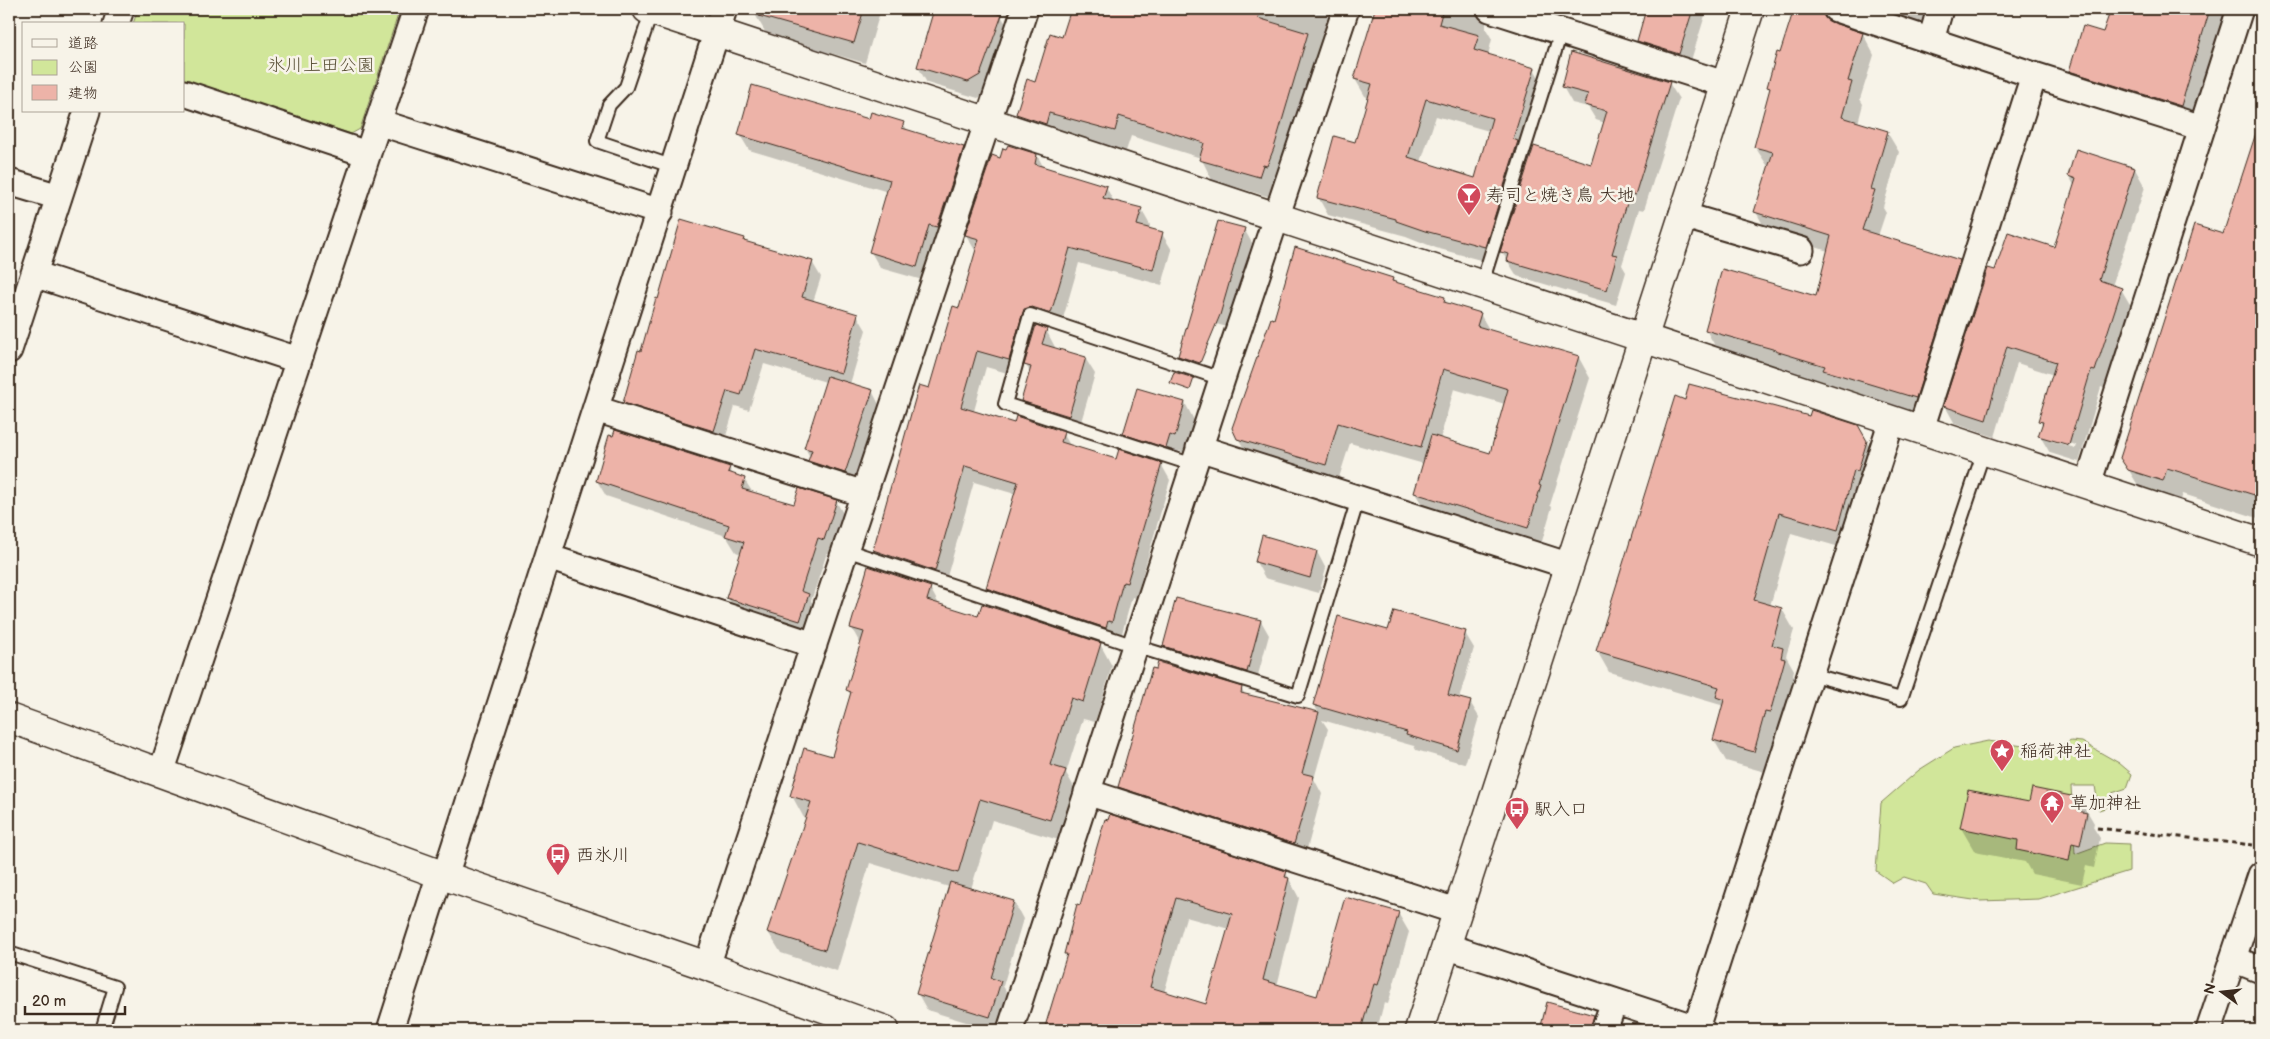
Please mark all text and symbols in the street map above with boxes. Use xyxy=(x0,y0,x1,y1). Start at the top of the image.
legend xyxy=(22,22,185,112)
text: 道路 xyxy=(68,34,98,53)
park label: 氷川上田公園 xyxy=(267,55,375,76)
text: 公園 xyxy=(68,58,98,77)
text: 建物 xyxy=(68,84,98,103)
bar icon: 寿司と焼き鳥 大地 xyxy=(1456,182,1482,216)
place label: 寿司と焼き鳥 大地 xyxy=(1486,185,1635,206)
place icon: 稲荷神社 xyxy=(1989,738,2015,772)
place label: 稲荷神社 xyxy=(2020,741,2092,762)
temple icon: 草加神社 xyxy=(2039,790,2065,824)
place label: 草加神社 xyxy=(2070,793,2142,814)
bus stop icon: 駅入口 xyxy=(1504,796,1530,830)
place label: 駅入口 xyxy=(1534,799,1588,820)
bus stop icon: 西氷川 xyxy=(545,842,571,876)
place label: 西氷川 xyxy=(576,845,630,866)
north arrow xyxy=(2198,966,2248,1016)
text: N xyxy=(2200,981,2219,996)
scale bar xyxy=(25,984,125,1016)
text: 20 m xyxy=(32,992,66,1011)

